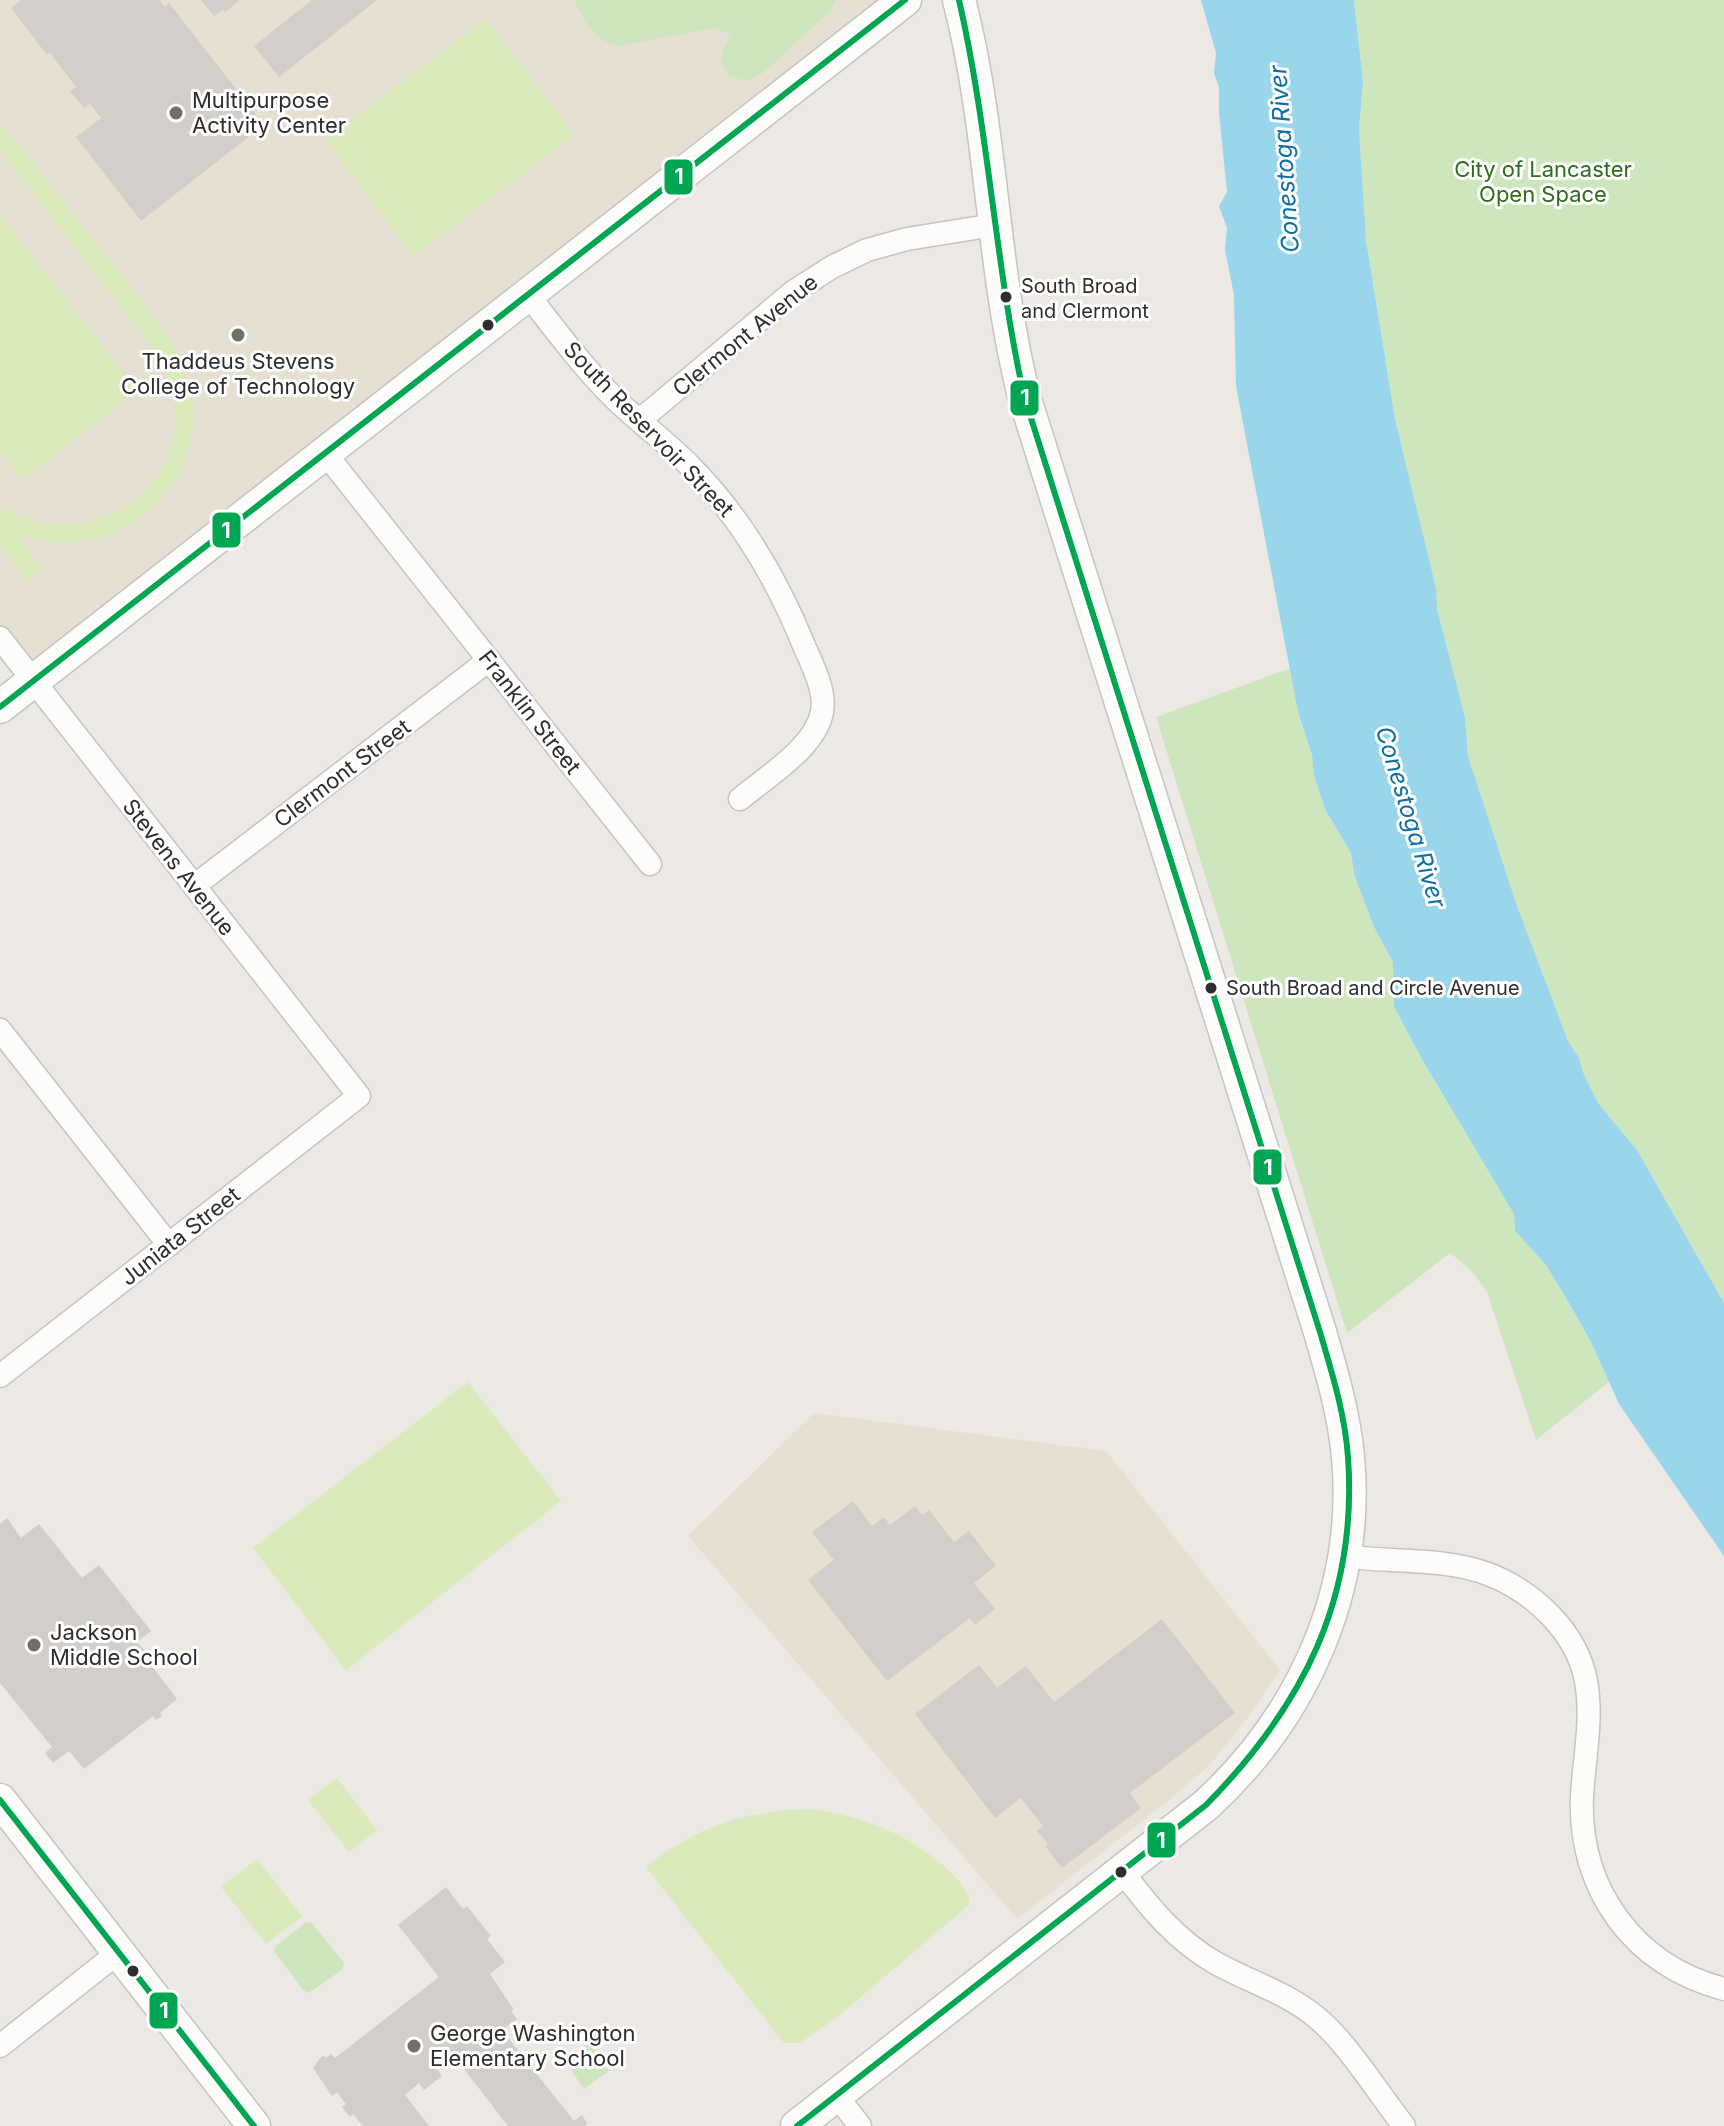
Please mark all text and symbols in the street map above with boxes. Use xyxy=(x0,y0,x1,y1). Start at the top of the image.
water label: Conestoga River xyxy=(1263,63,1305,254)
place label: Multipurpose Activity Center xyxy=(192,87,346,138)
marker: Multipurpose Activity Center xyxy=(167,104,185,122)
park label: City of Lancaster Open Space xyxy=(1454,156,1632,207)
line badge: 1 xyxy=(663,158,694,196)
text: 1 xyxy=(674,163,684,189)
street label: Clermont Avenue xyxy=(667,269,823,401)
place label: South Broad and Clermont xyxy=(1021,274,1149,323)
marker: South Broad and Clermont xyxy=(998,289,1014,305)
unlabelled marker xyxy=(480,317,496,333)
marker: Thaddeus Stevens College of Technology xyxy=(229,326,247,344)
street label: South Reservoir Street xyxy=(559,336,739,522)
place label: Thaddeus Stevens College of Technology xyxy=(121,348,355,399)
line badge: 1 xyxy=(1009,379,1040,417)
text: 1 xyxy=(1020,384,1030,410)
line badge: 1 xyxy=(211,511,242,549)
text: 1 xyxy=(221,517,231,543)
street label: Franklin Street xyxy=(474,645,586,779)
street label: Clermont Street xyxy=(269,713,415,833)
water label: Conestoga River xyxy=(1370,723,1453,912)
street label: Stevens Avenue xyxy=(118,793,240,941)
place label: South Broad and Circle Avenue xyxy=(1226,976,1520,1000)
marker: South Broad and Circle Avenue xyxy=(1203,980,1219,996)
line badge: 1 xyxy=(1252,1148,1283,1186)
text: 1 xyxy=(1263,1154,1273,1180)
street label: Juniata Street xyxy=(115,1181,245,1291)
place label: Jackson Middle School xyxy=(50,1619,198,1670)
marker: Jackson Middle School xyxy=(25,1636,43,1654)
line badge: 1 xyxy=(1146,1821,1177,1859)
text: 1 xyxy=(1156,1827,1166,1853)
unlabelled marker xyxy=(1113,1864,1129,1880)
unlabelled marker xyxy=(125,1963,141,1979)
line badge: 1 xyxy=(148,1991,179,2030)
text: 1 xyxy=(159,1997,169,2023)
place label: George Washington Elementary School xyxy=(430,2020,635,2071)
marker: George Washington Elementary School xyxy=(405,2037,423,2055)

